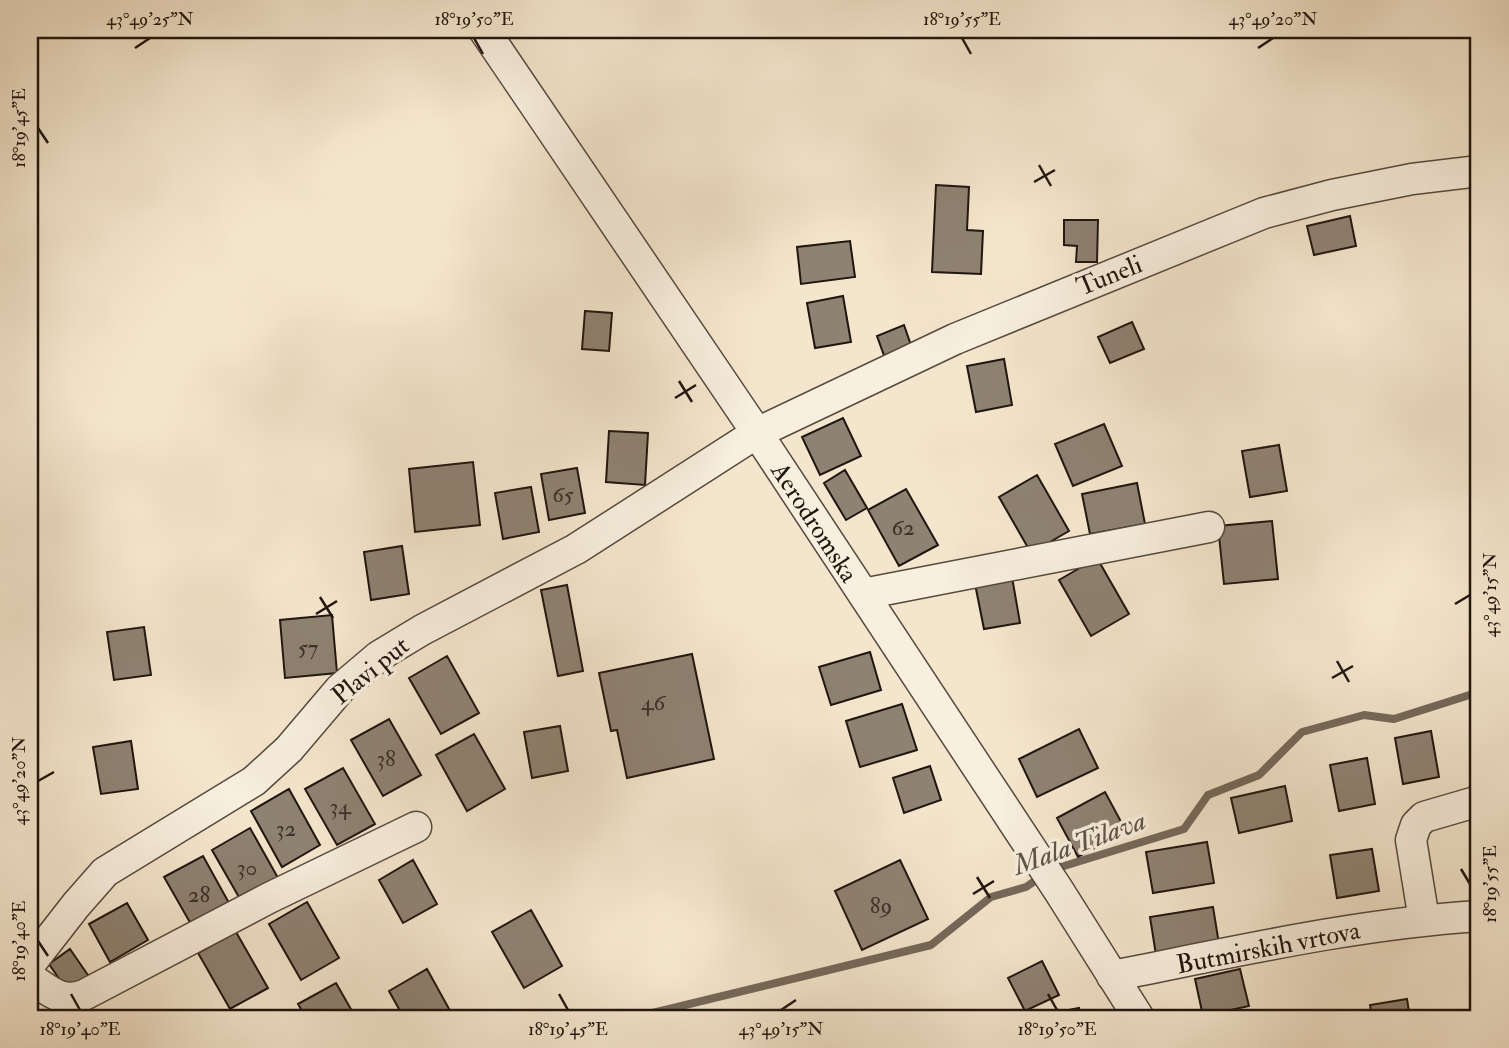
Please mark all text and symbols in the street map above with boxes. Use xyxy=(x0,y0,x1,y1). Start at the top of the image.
text: 43°49'25"N xyxy=(106,8,194,31)
text: 18°19'50"E xyxy=(434,8,514,31)
text: 18°19'55"E xyxy=(923,8,1001,31)
text: 43°49'20"N xyxy=(1229,8,1317,31)
text: 18°19'45"E xyxy=(8,88,31,168)
street label: Tuneli xyxy=(1072,248,1147,303)
street label: Aerodromska xyxy=(763,456,865,589)
house number: 65 xyxy=(552,480,574,509)
house number: 62 xyxy=(891,513,915,542)
text: 43°49'15"N xyxy=(1479,553,1502,637)
street label: Plavi put xyxy=(325,630,417,713)
house number: 57 xyxy=(298,633,319,662)
house number: 46 xyxy=(641,688,666,717)
text: 43°49'20"N xyxy=(8,737,31,825)
house number: 38 xyxy=(376,744,396,773)
house number: 34 xyxy=(329,792,352,821)
water label: Mala Tilava xyxy=(1006,803,1151,884)
house number: 32 xyxy=(276,814,296,843)
text: 18°19'55"E xyxy=(1479,845,1502,923)
house number: 30 xyxy=(237,853,257,882)
house number: 28 xyxy=(188,880,210,909)
house number: 89 xyxy=(870,891,892,920)
text: 18°19'40"E xyxy=(8,900,31,982)
street label: Butmirskih vrtova xyxy=(1174,914,1363,981)
text: 18°19'40"E xyxy=(39,1018,121,1041)
text: 18°19'45"E xyxy=(528,1018,608,1041)
text: 43°49'15"N xyxy=(739,1018,823,1041)
text: 18°19'50"E xyxy=(1017,1018,1097,1041)

